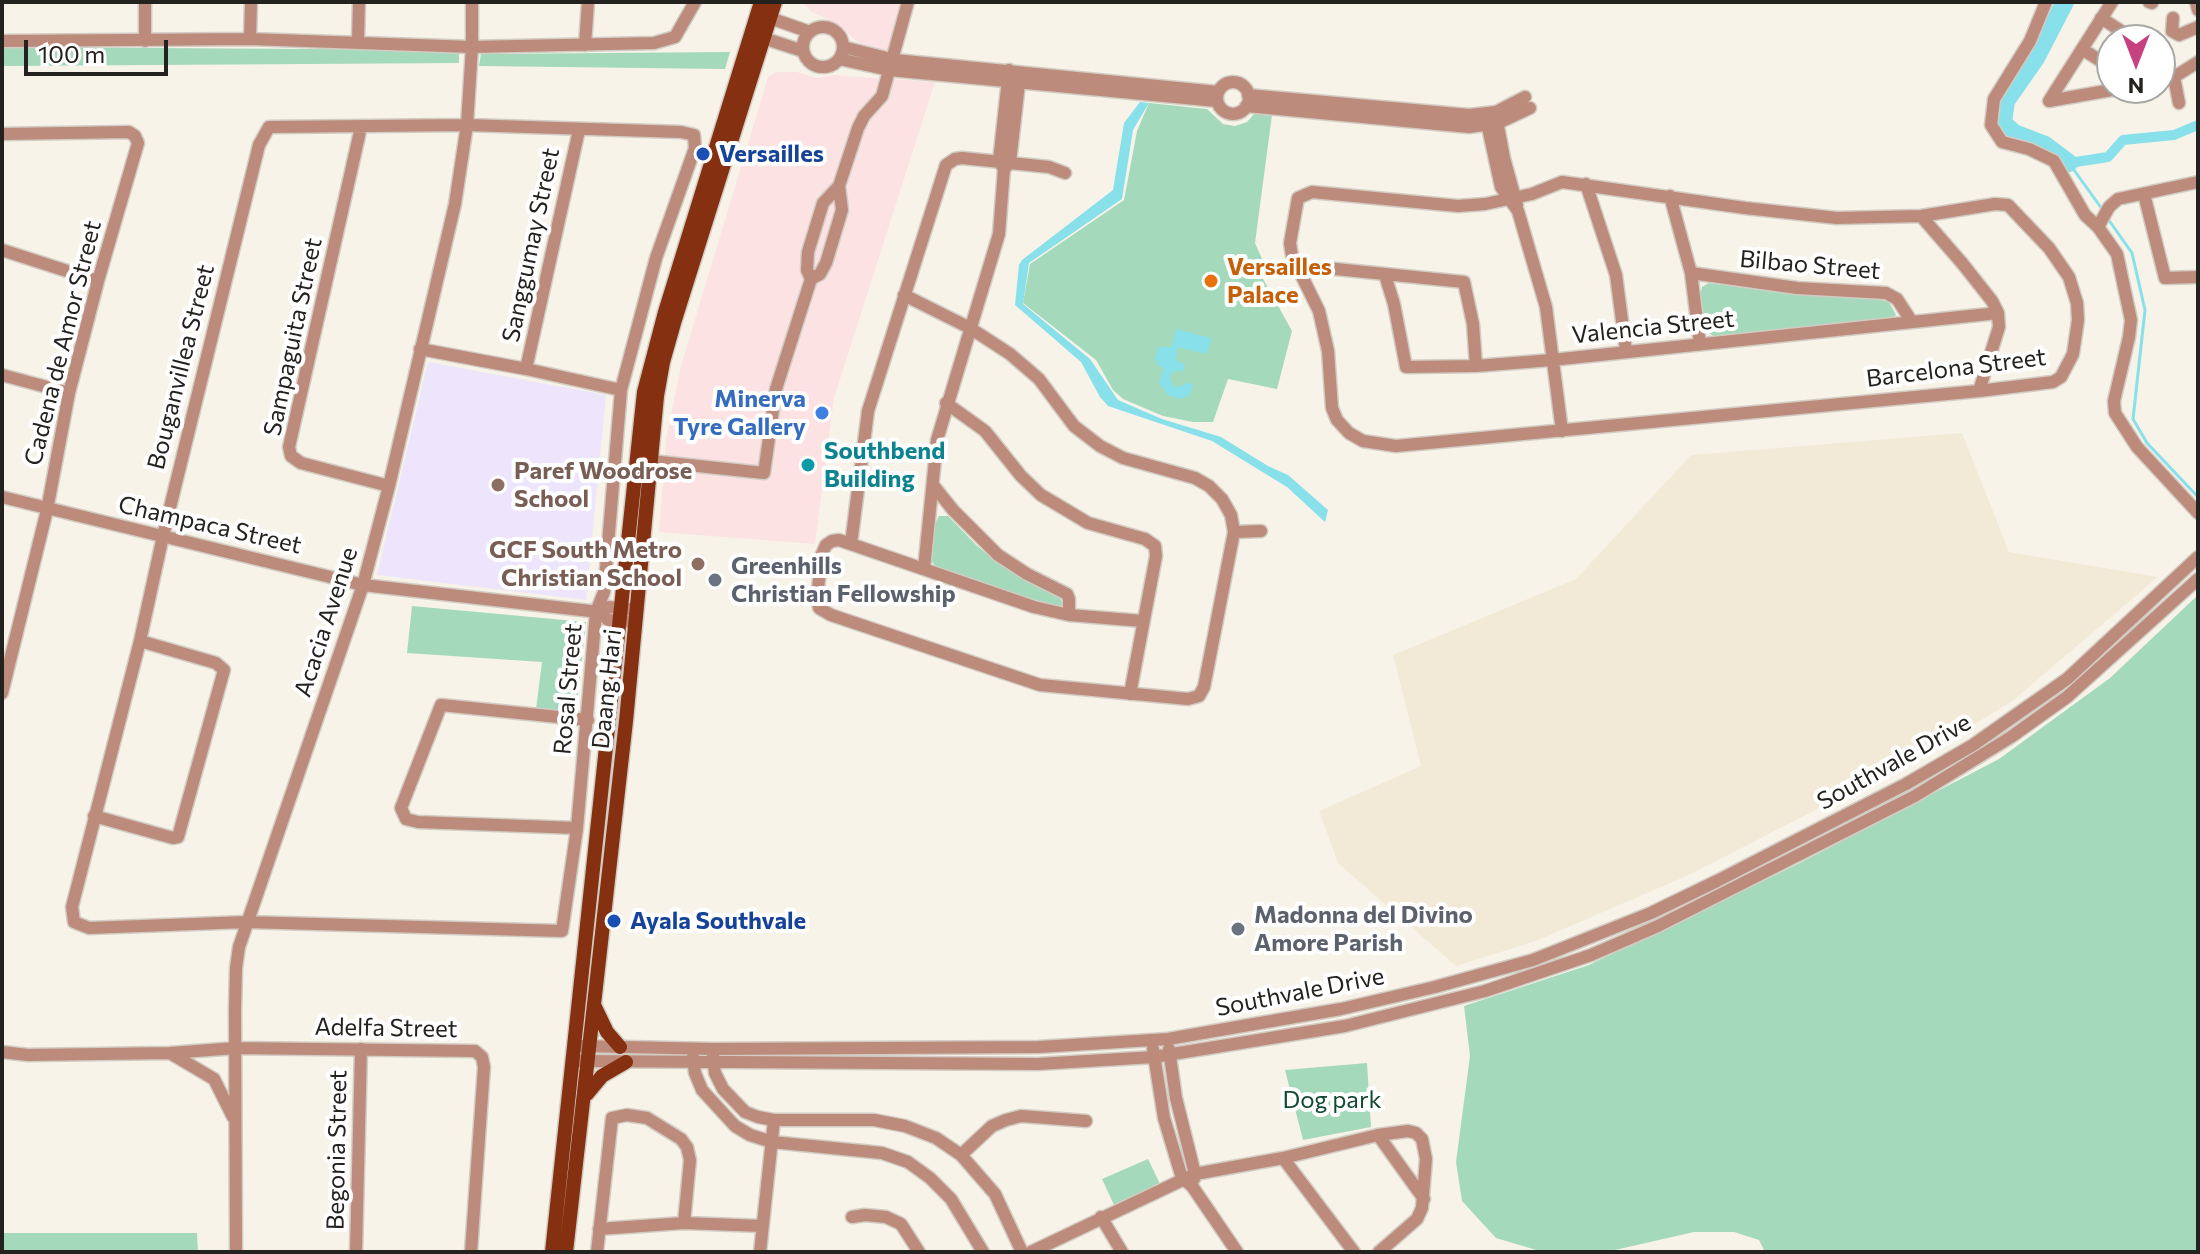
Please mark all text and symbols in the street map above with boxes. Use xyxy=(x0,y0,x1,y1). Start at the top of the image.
scale bar xyxy=(28,24,172,74)
north arrow xyxy=(2096,24,2176,104)
text: 100 m xyxy=(38,39,105,68)
text: N xyxy=(2128,73,2144,100)
place label: Versailles xyxy=(719,140,824,168)
street label: Sanggumay Street xyxy=(496,145,566,345)
marker: Versailles xyxy=(694,145,712,163)
street label: Cadena de Amor Street xyxy=(19,218,107,468)
street label: Sampaguita Street xyxy=(258,235,328,439)
street label: Bilbao Street xyxy=(1738,244,1882,286)
place label: Versailles Palace xyxy=(1227,253,1332,309)
street label: Bouganvillea Street xyxy=(142,261,220,473)
marker: Versailles Palace xyxy=(1202,272,1220,290)
street label: Valencia Street xyxy=(1570,304,1736,350)
street label: Barcelona Street xyxy=(1864,343,2048,393)
place label: Minerva Tyre Gallery xyxy=(673,385,806,441)
marker: Minerva Tyre Gallery xyxy=(813,404,831,422)
place label: Southbend Building xyxy=(824,437,945,493)
marker: Southbend Building xyxy=(799,456,817,474)
place label: Paref Woodrose School xyxy=(514,457,692,513)
marker: Paref Woodrose School xyxy=(489,476,507,494)
street label: Champaca Street xyxy=(116,490,304,560)
place label: GCF South Metro Christian School xyxy=(489,536,682,592)
street label: Acacia Avenue xyxy=(288,544,364,700)
place label: Greenhills Christian Fellowship xyxy=(731,552,956,608)
marker: GCF South Metro Christian School xyxy=(689,555,707,573)
marker: Greenhills Christian Fellowship xyxy=(706,571,724,589)
street label: Rosal Street xyxy=(548,622,588,756)
street label: Daang Hari xyxy=(586,628,628,750)
street label: Southvale Drive xyxy=(1812,708,1976,816)
place label: Madonna del Divino Amore Parish xyxy=(1254,901,1473,957)
place label: Ayala Southvale xyxy=(630,907,806,935)
marker: Ayala Southvale xyxy=(605,912,623,930)
marker: Madonna del Divino Amore Parish xyxy=(1229,920,1247,938)
street label: Southvale Drive xyxy=(1213,962,1387,1022)
street label: Adelfa Street xyxy=(314,1012,458,1044)
street label: Begonia Street xyxy=(321,1070,353,1230)
park label: Dog park xyxy=(1283,1086,1381,1114)

